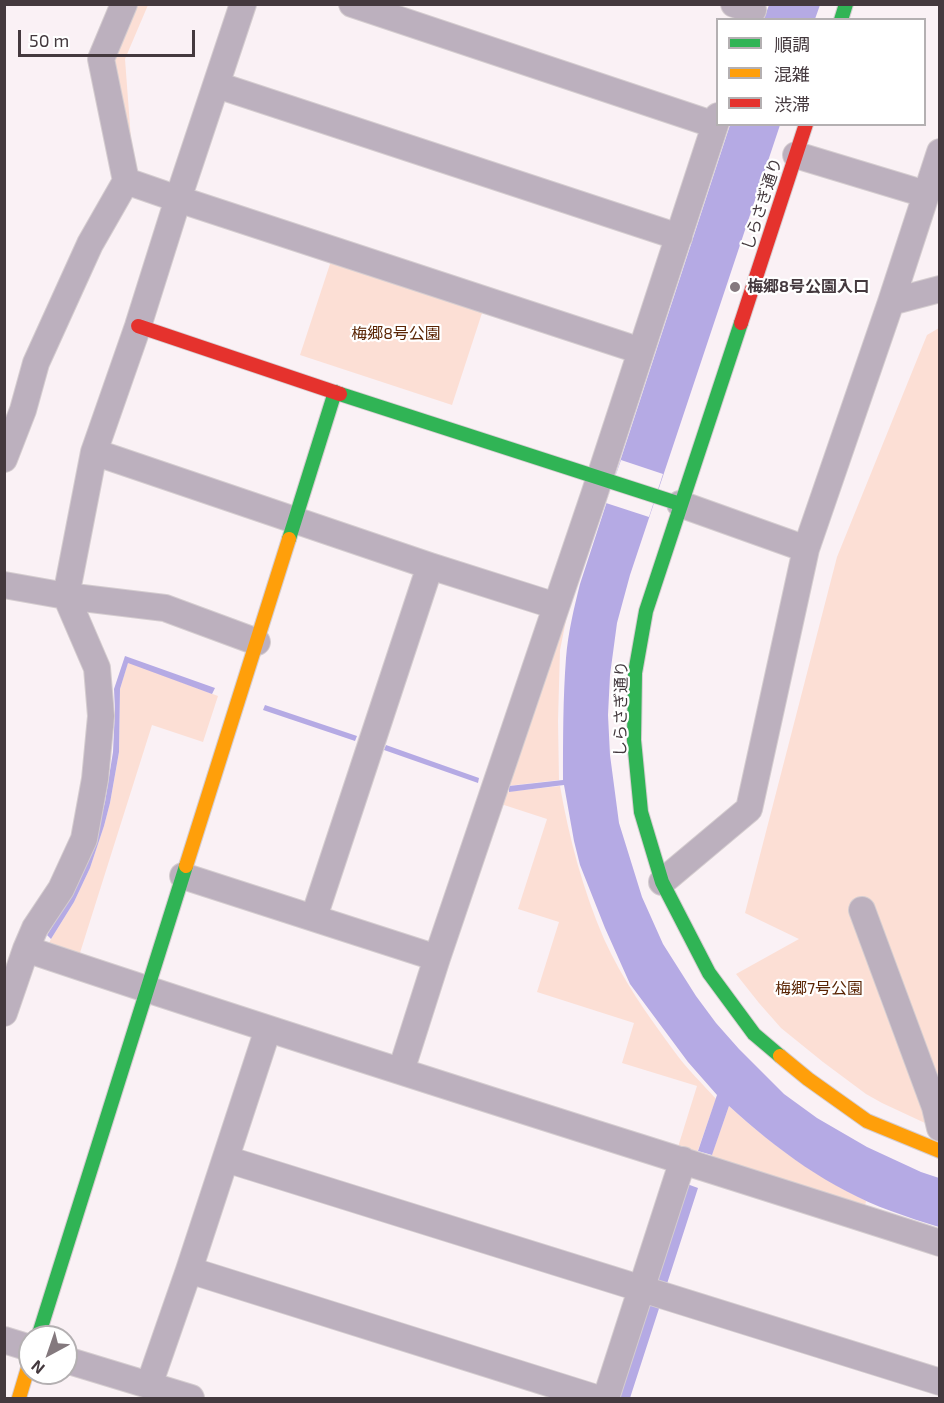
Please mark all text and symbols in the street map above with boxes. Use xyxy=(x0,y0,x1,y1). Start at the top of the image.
scale bar xyxy=(21,18,198,56)
legend xyxy=(716,18,926,126)
text: 50 m xyxy=(29,29,69,51)
text: 順調 xyxy=(774,33,810,55)
text: 混雑 xyxy=(774,63,810,85)
text: 渋滞 xyxy=(774,93,810,115)
street label: しらさぎ通り xyxy=(738,155,786,253)
place label: 梅郷8号公園入口 xyxy=(747,277,869,297)
marker: 梅郷8号公園入口 xyxy=(728,280,742,294)
park label: 梅郷8号公園 xyxy=(351,324,441,344)
street label: しらさぎ通り xyxy=(611,661,631,757)
park label: 梅郷7号公園 xyxy=(775,979,863,999)
north arrow xyxy=(18,1325,78,1385)
text: N xyxy=(27,1357,48,1379)

